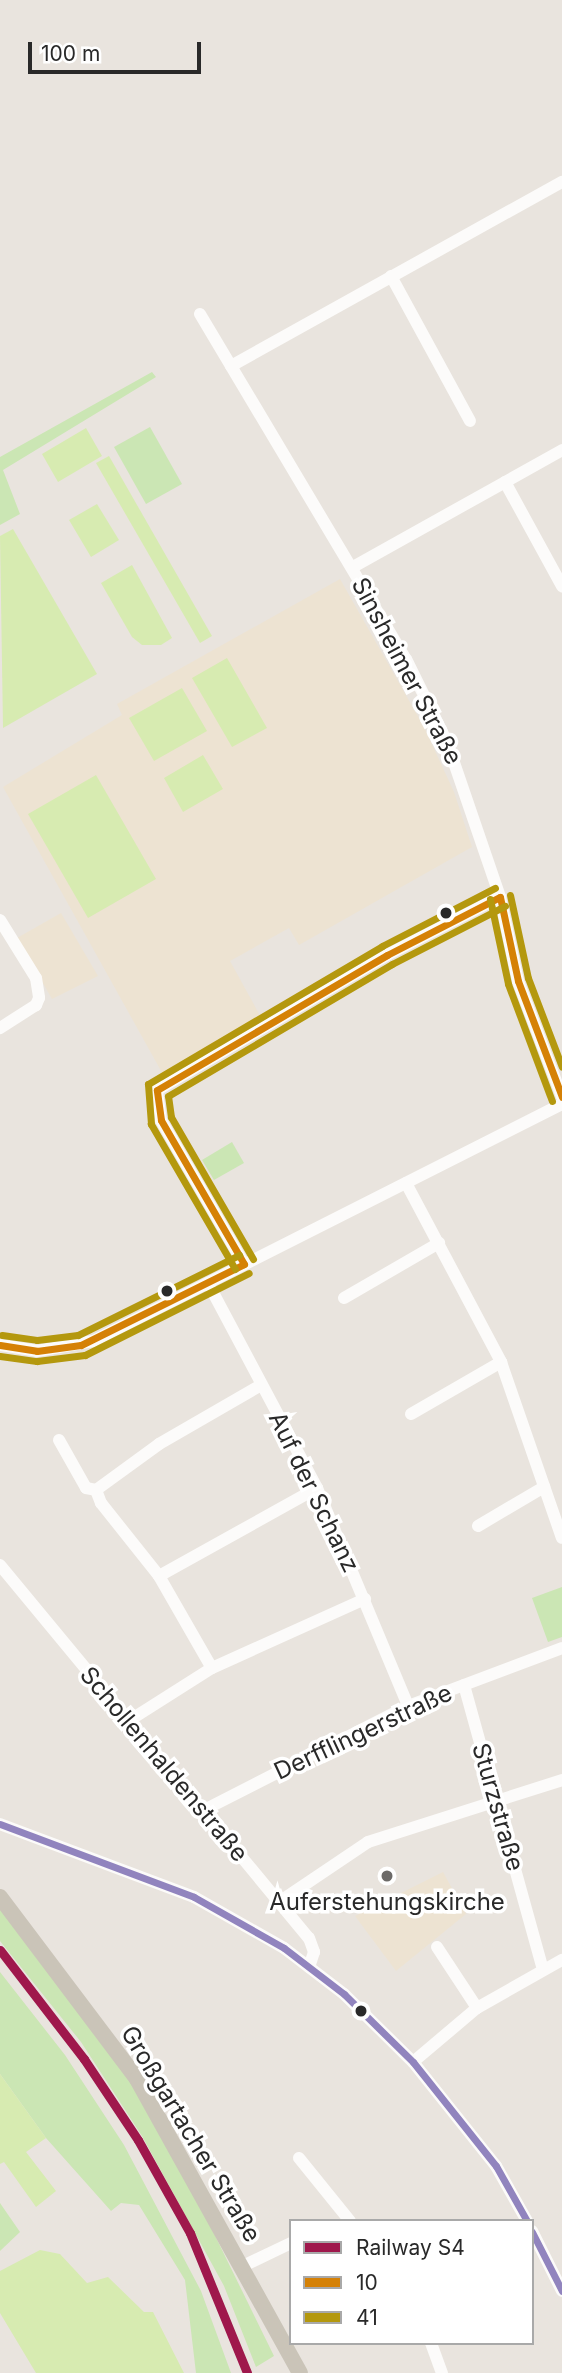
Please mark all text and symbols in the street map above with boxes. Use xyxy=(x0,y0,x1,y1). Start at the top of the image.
scale bar xyxy=(32,28,205,72)
text: 100 m xyxy=(41,41,100,66)
street label: Sinsheimer Straße xyxy=(346,573,468,769)
unlabelled marker xyxy=(439,906,453,920)
unlabelled marker xyxy=(160,1284,174,1298)
street label: Auf der Schanz xyxy=(263,1407,365,1577)
street label: Schollenhaldenstraße xyxy=(74,1661,254,1867)
street label: Derfflingerstraße xyxy=(269,1678,457,1786)
street label: Sturzstraße xyxy=(466,1740,530,1874)
marker: Auferstehungskirche xyxy=(379,1868,395,1884)
place label: Auferstehungskirche xyxy=(269,1888,505,1916)
unlabelled marker xyxy=(354,2004,368,2018)
street label: Großgartacher Straße xyxy=(115,2021,267,2247)
legend xyxy=(289,2219,534,2345)
text: Railway S4 xyxy=(356,2235,465,2260)
text: 10 xyxy=(356,2270,378,2295)
text: 41 xyxy=(356,2305,378,2330)

